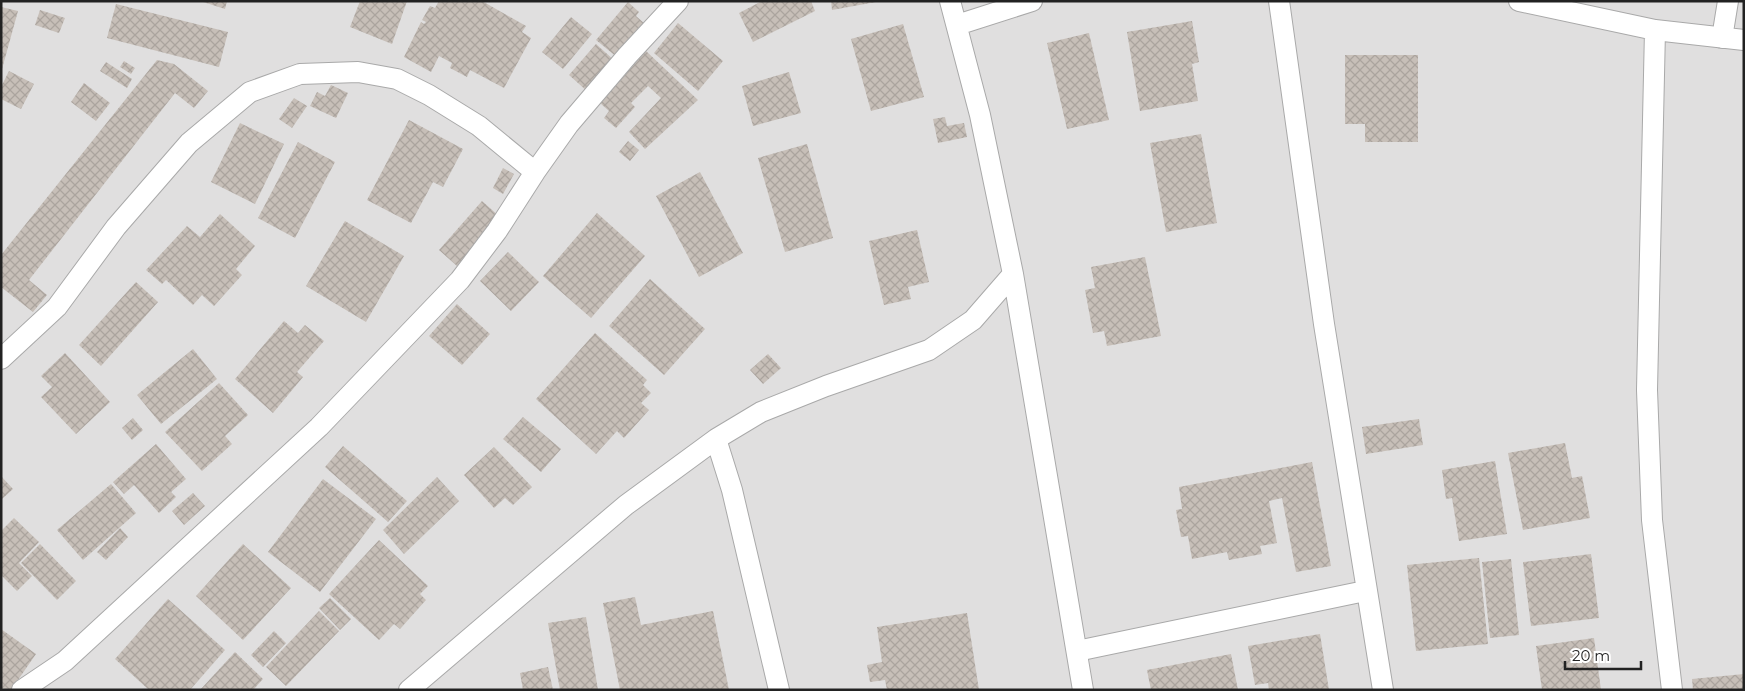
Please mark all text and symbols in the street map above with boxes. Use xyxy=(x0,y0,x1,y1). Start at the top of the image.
scale bar xyxy=(1565,638,1641,670)
text: 20 m xyxy=(1572,646,1610,665)

